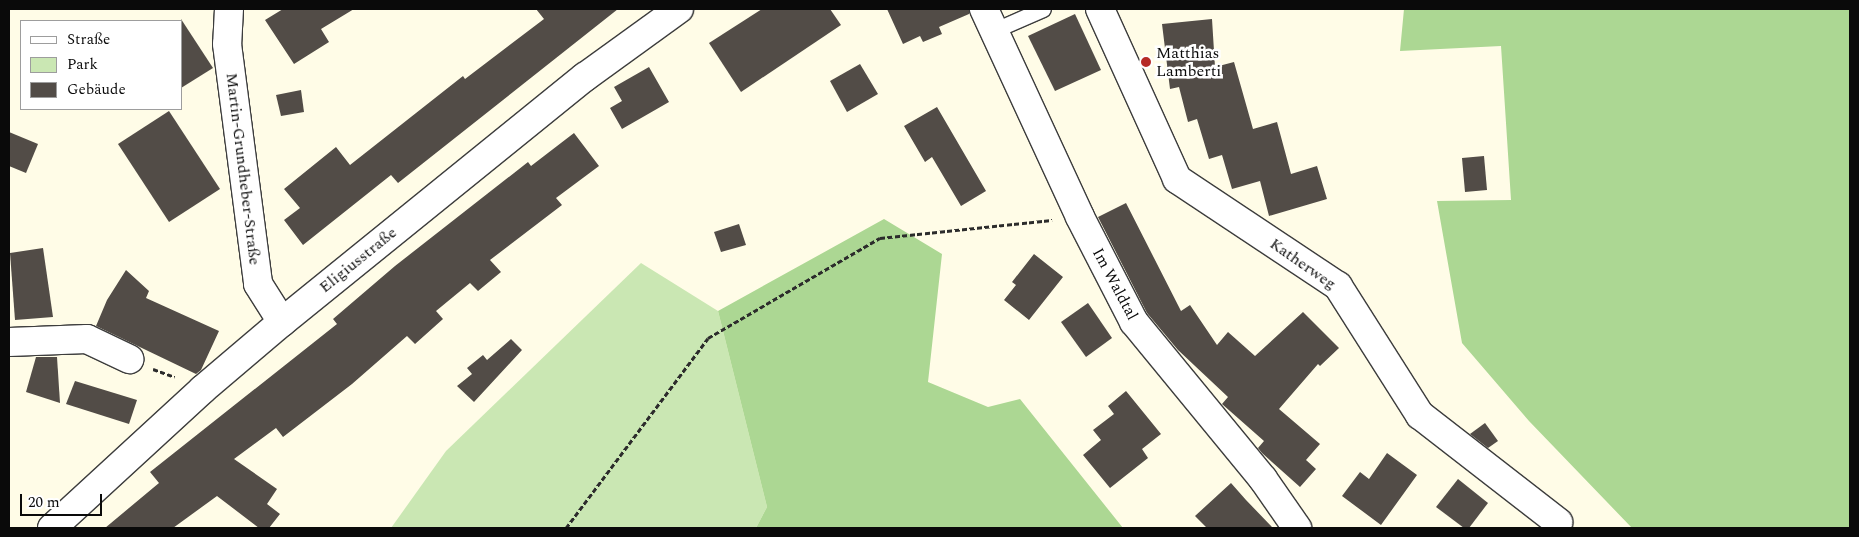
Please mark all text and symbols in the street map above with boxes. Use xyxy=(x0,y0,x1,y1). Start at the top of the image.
legend xyxy=(20,20,182,110)
text: Straße xyxy=(67,28,110,51)
place label: Matthias Lamberti xyxy=(1156,43,1221,81)
text: Park xyxy=(67,53,98,76)
marker: Matthias Lamberti xyxy=(1140,56,1152,68)
street label: Martin-Grundheber-Straße xyxy=(222,72,264,266)
text: Gebäude xyxy=(67,78,126,101)
street label: Eligiusstraße xyxy=(315,223,401,297)
street label: Katherweg xyxy=(1266,234,1340,294)
street label: Im Waldtal xyxy=(1088,245,1142,323)
scale bar xyxy=(22,484,105,516)
text: 20 m xyxy=(28,491,60,514)

